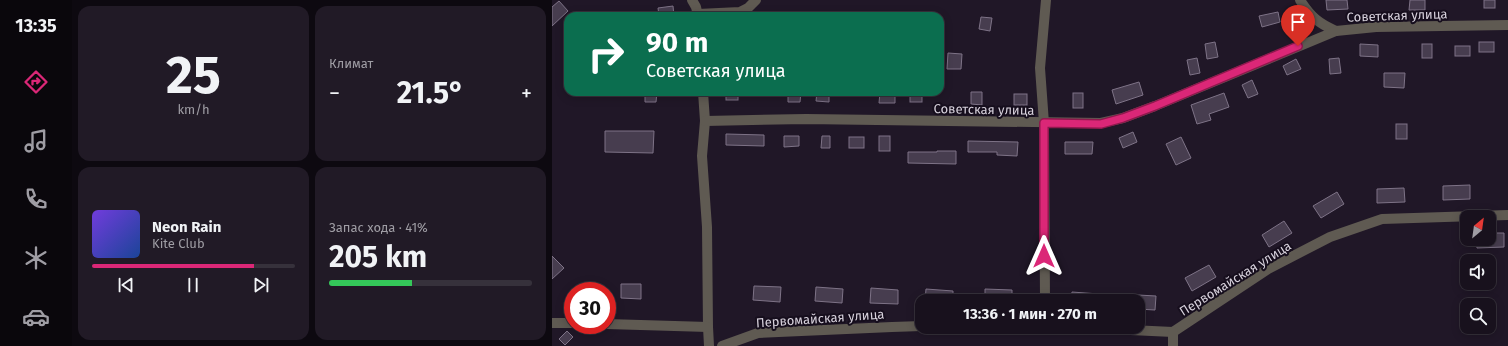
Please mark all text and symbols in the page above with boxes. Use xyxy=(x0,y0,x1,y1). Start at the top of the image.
pin xyxy=(1281,5,1315,46)
street label: Советская улица xyxy=(1346,6,1448,25)
icon: arrive xyxy=(1287,11,1309,33)
text: 13:35 xyxy=(15,15,57,37)
text: 90 m xyxy=(646,26,708,59)
icon: right xyxy=(580,28,632,80)
text: 25 xyxy=(166,44,221,107)
text: Климат xyxy=(329,56,373,71)
text: Советская улица xyxy=(646,60,786,82)
icon: directions xyxy=(22,68,50,96)
text: 21.5° xyxy=(397,75,464,111)
text: − xyxy=(329,80,340,107)
text: + xyxy=(521,80,532,107)
street label: Советская улица xyxy=(933,101,1035,118)
text: km/h xyxy=(177,102,210,117)
icon: music xyxy=(22,127,50,155)
icon: phone xyxy=(22,185,50,213)
north arrow xyxy=(1460,210,1496,246)
map controls xyxy=(1460,210,1496,334)
text: Neon Rain xyxy=(152,218,221,236)
text: Запас хода · 41% xyxy=(329,220,428,235)
position arrow xyxy=(1023,235,1065,277)
text: Kite Club xyxy=(152,236,205,251)
street label: Первомайская улица xyxy=(1177,238,1294,319)
text: 205 km xyxy=(329,239,427,275)
icon: climate xyxy=(22,244,50,272)
button: sound xyxy=(1460,254,1496,290)
icon: previous xyxy=(115,274,137,296)
icon: pause xyxy=(182,274,204,296)
icon: next xyxy=(250,274,272,296)
speed limit sign: 30 xyxy=(564,282,616,334)
button: search xyxy=(1460,298,1496,334)
icon: car xyxy=(22,303,50,331)
text: 13:36 · 1 мин · 270 m xyxy=(963,305,1097,323)
street label: Первомайская улица xyxy=(755,307,885,330)

